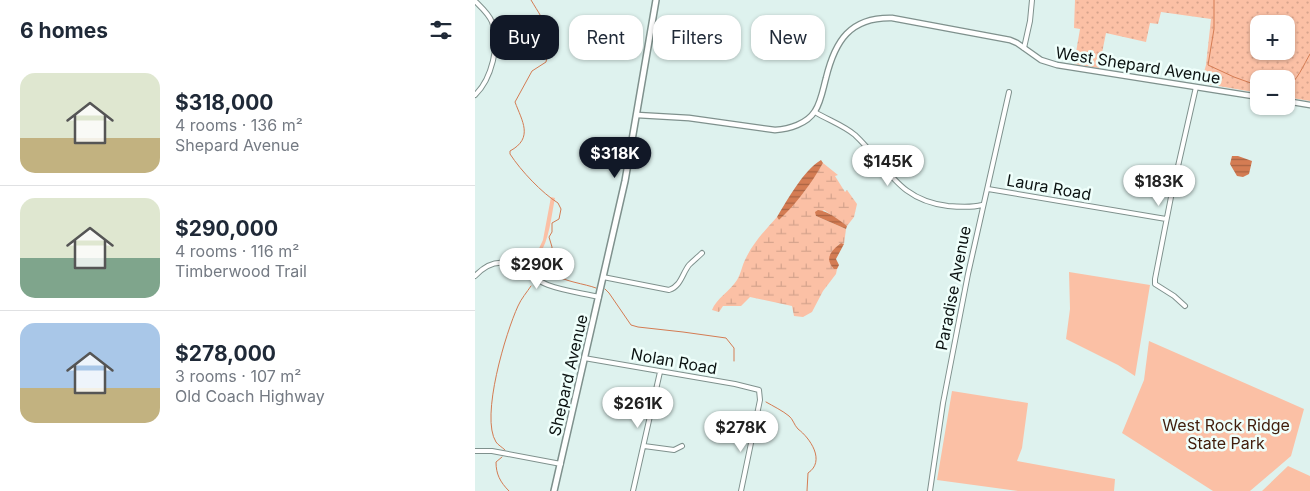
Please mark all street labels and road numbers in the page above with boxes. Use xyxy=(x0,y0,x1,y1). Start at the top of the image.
street label: West Shepard Avenue xyxy=(1054,42,1222,88)
street label: Laura Road xyxy=(1005,170,1093,204)
street label: Paradise Avenue xyxy=(931,224,975,352)
street label: Shepard Avenue xyxy=(544,312,592,438)
street label: Nolan Road xyxy=(629,344,719,378)

